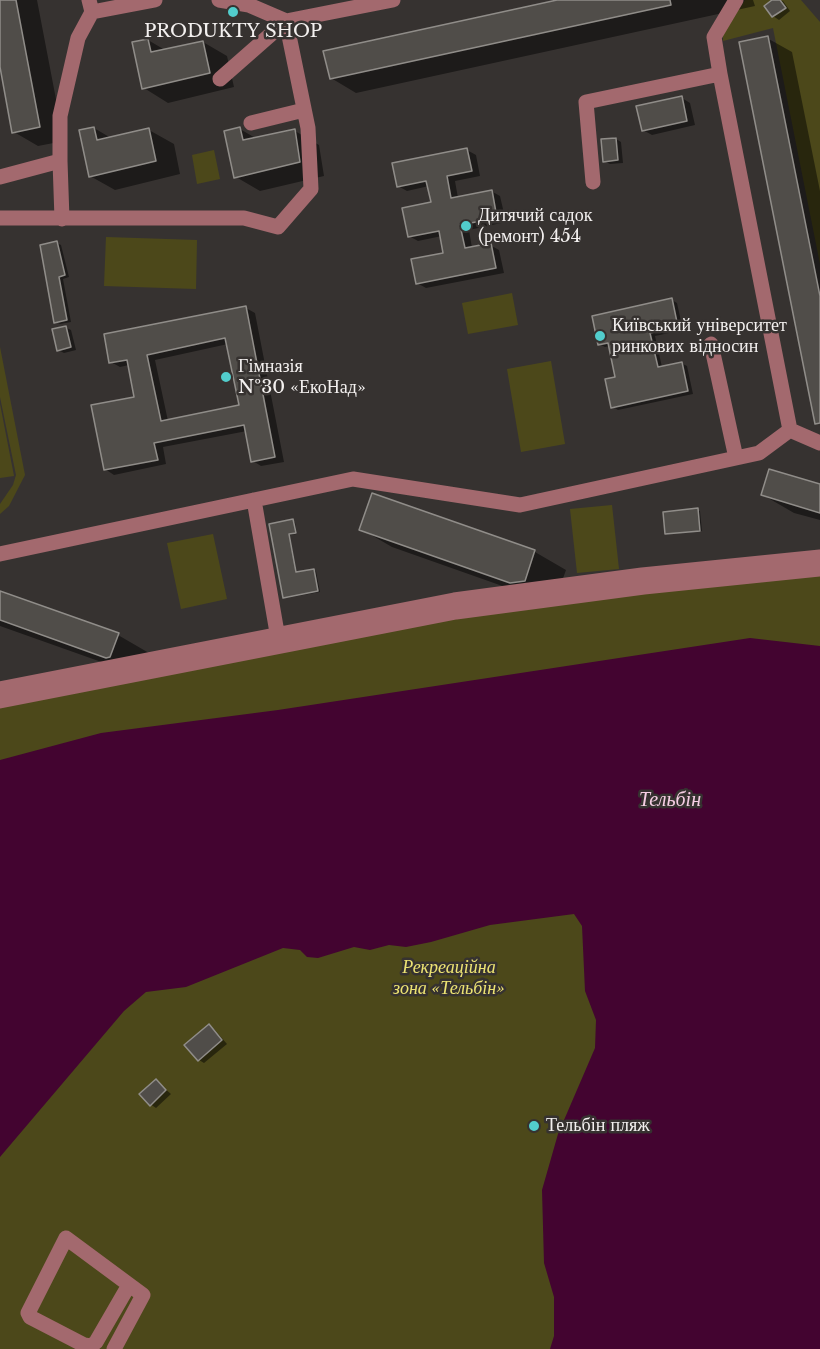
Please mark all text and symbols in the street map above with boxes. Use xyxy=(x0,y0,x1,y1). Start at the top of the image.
marker: PRODUKTY SHOP xyxy=(226,5,240,19)
place label: PRODUKTY SHOP xyxy=(144,21,322,43)
place label: Дитячий садок (ремонт) 454 xyxy=(478,205,592,248)
marker: Дитячий садок (ремонт) 454 xyxy=(459,219,473,233)
place label: Київський університет ринкових відносин xyxy=(612,315,787,358)
marker: Київський університет ринкових відносин xyxy=(593,329,607,343)
place label: Гімназія №30 «ЕкоНад» xyxy=(238,356,366,398)
marker: Гімназія №30 «ЕкоНад» xyxy=(219,370,233,384)
water label: Тельбін xyxy=(639,788,701,812)
park label: Рекреаційна зона «Тельбін» xyxy=(393,957,505,1000)
place label: Тельбін пляж xyxy=(546,1115,650,1137)
marker: Тельбін пляж xyxy=(527,1119,541,1133)

